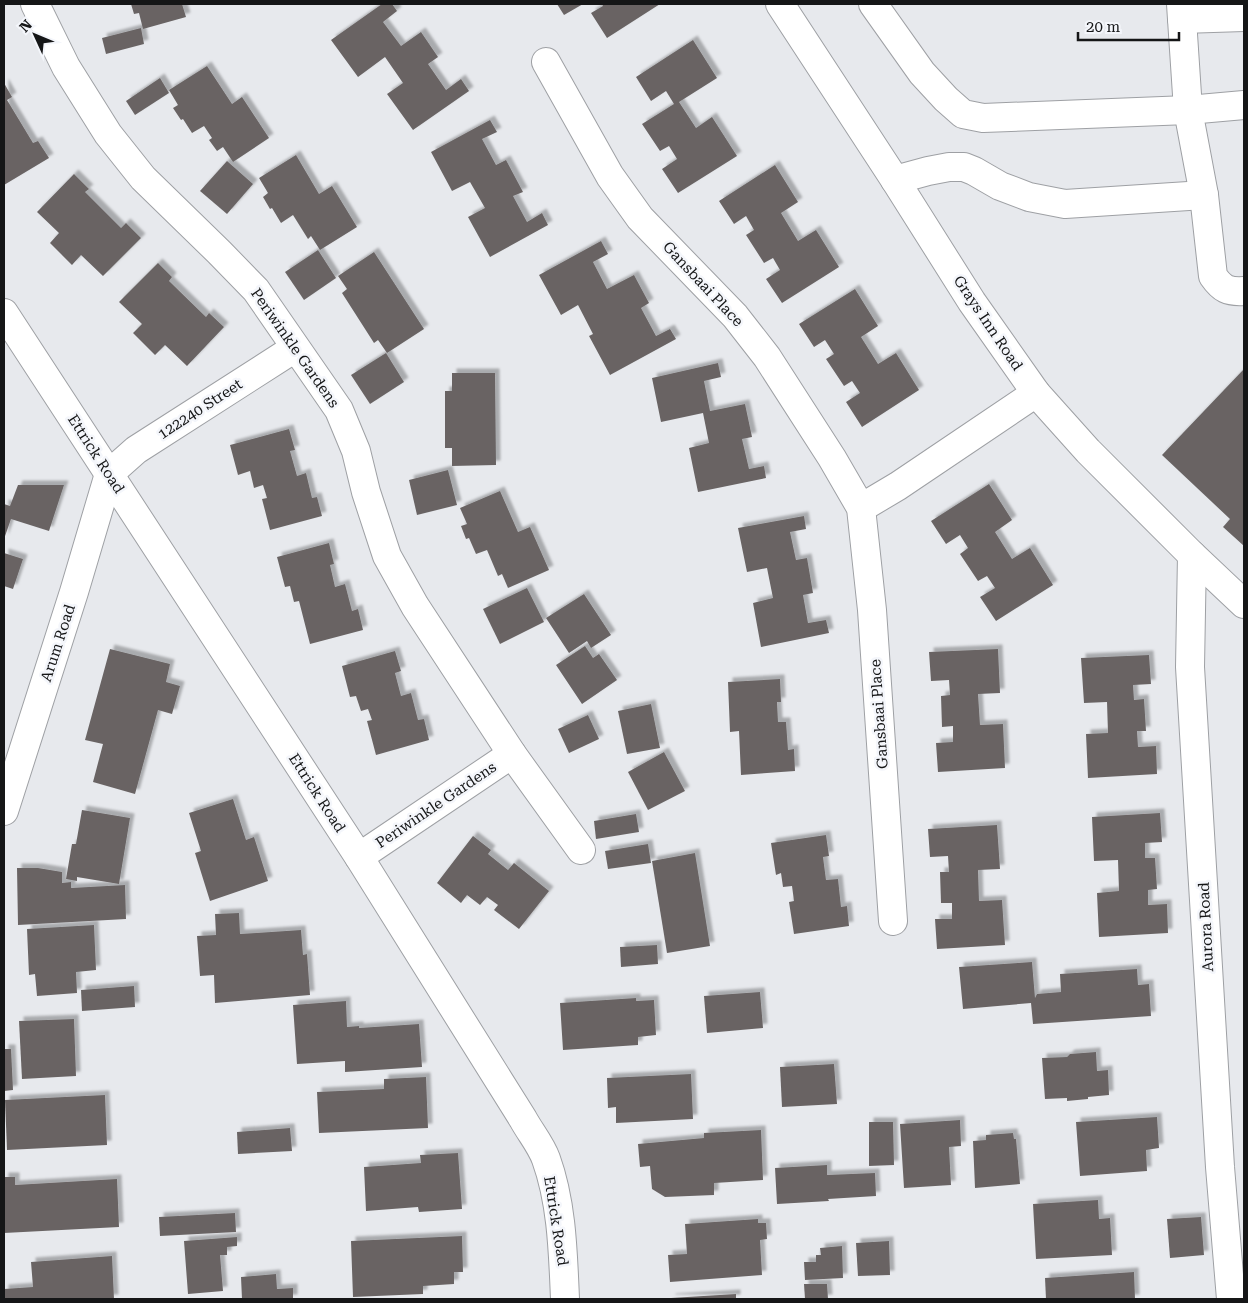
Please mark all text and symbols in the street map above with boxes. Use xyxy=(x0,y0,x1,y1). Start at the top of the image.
north arrow xyxy=(10,10,60,60)
scale bar xyxy=(1078,10,1179,42)
text: N xyxy=(16,16,35,35)
text: 20 m xyxy=(1086,18,1121,36)
street label: Gansbaai Place xyxy=(659,238,747,330)
street label: Grays Inn Road xyxy=(950,272,1027,374)
street label: Periwinkle Gardens xyxy=(247,285,343,411)
street label: 122240 Street xyxy=(154,375,246,443)
street label: Ettrick Road xyxy=(64,411,128,497)
street label: Arum Road xyxy=(37,602,79,684)
street label: Gansbaai Place xyxy=(866,659,892,769)
street label: Ettrick Road xyxy=(285,750,349,836)
street label: Periwinkle Gardens xyxy=(372,758,500,852)
street label: Aurora Road xyxy=(1195,881,1217,972)
street label: Ettrick Road xyxy=(540,1175,572,1267)

